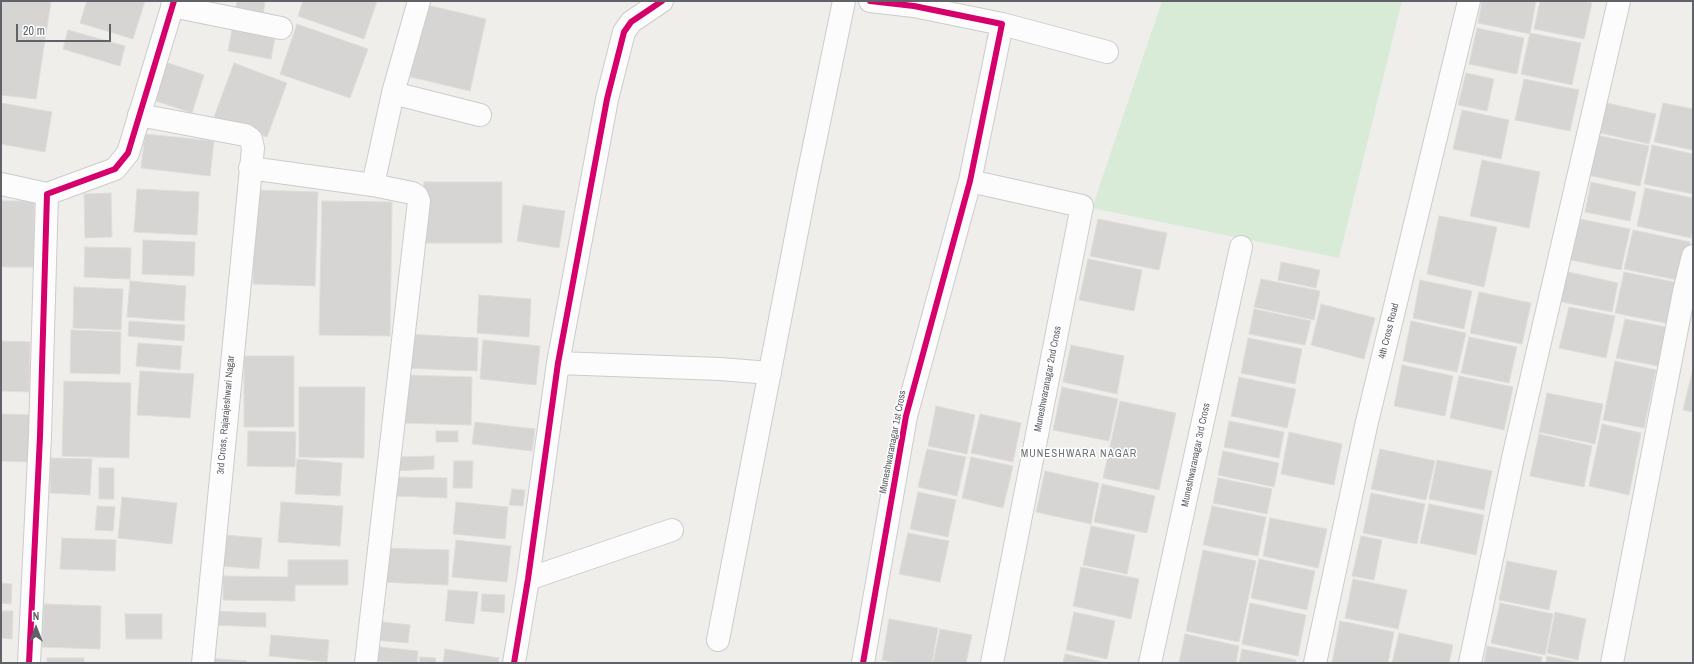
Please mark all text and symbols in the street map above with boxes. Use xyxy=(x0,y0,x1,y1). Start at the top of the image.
scale bar xyxy=(18,16,113,42)
text: 20 m xyxy=(23,23,45,39)
street label: 4th Cross Road xyxy=(1376,302,1402,360)
street label: Muneshwaranagar 2nd Cross xyxy=(1032,325,1064,433)
street label: 3rd Cross, Rajarajeshwari Nagar xyxy=(215,355,237,475)
street label: Muneshwaranagar 1st Cross xyxy=(877,389,909,495)
street label: Muneshwaranagar 3rd Cross xyxy=(1179,402,1213,508)
district label: MUNESHWARA NAGAR xyxy=(1021,447,1137,461)
north arrow xyxy=(16,608,56,648)
text: N xyxy=(33,609,39,623)

